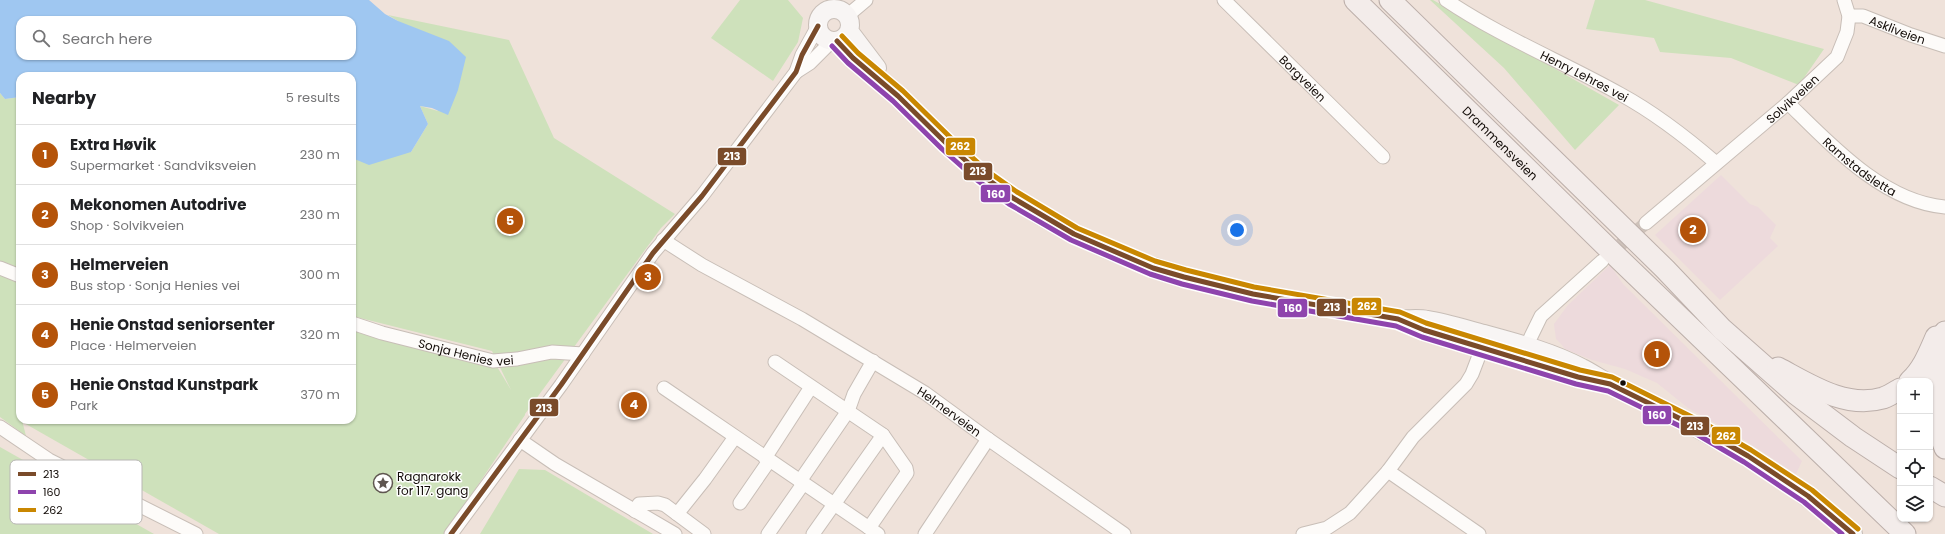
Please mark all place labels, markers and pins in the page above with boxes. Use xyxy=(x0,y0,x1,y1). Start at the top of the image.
pin: 5 xyxy=(497,206,523,236)
pin: 2 xyxy=(1680,215,1706,245)
pin: 3 xyxy=(635,262,661,292)
pin: 1 xyxy=(1644,339,1670,369)
unlabelled marker xyxy=(1618,378,1628,388)
pin: 4 xyxy=(621,390,647,420)
place label: Ragnarokk for 117. gang xyxy=(397,468,468,499)
place icon: Ragnarokk for 117. gang xyxy=(372,472,394,494)

